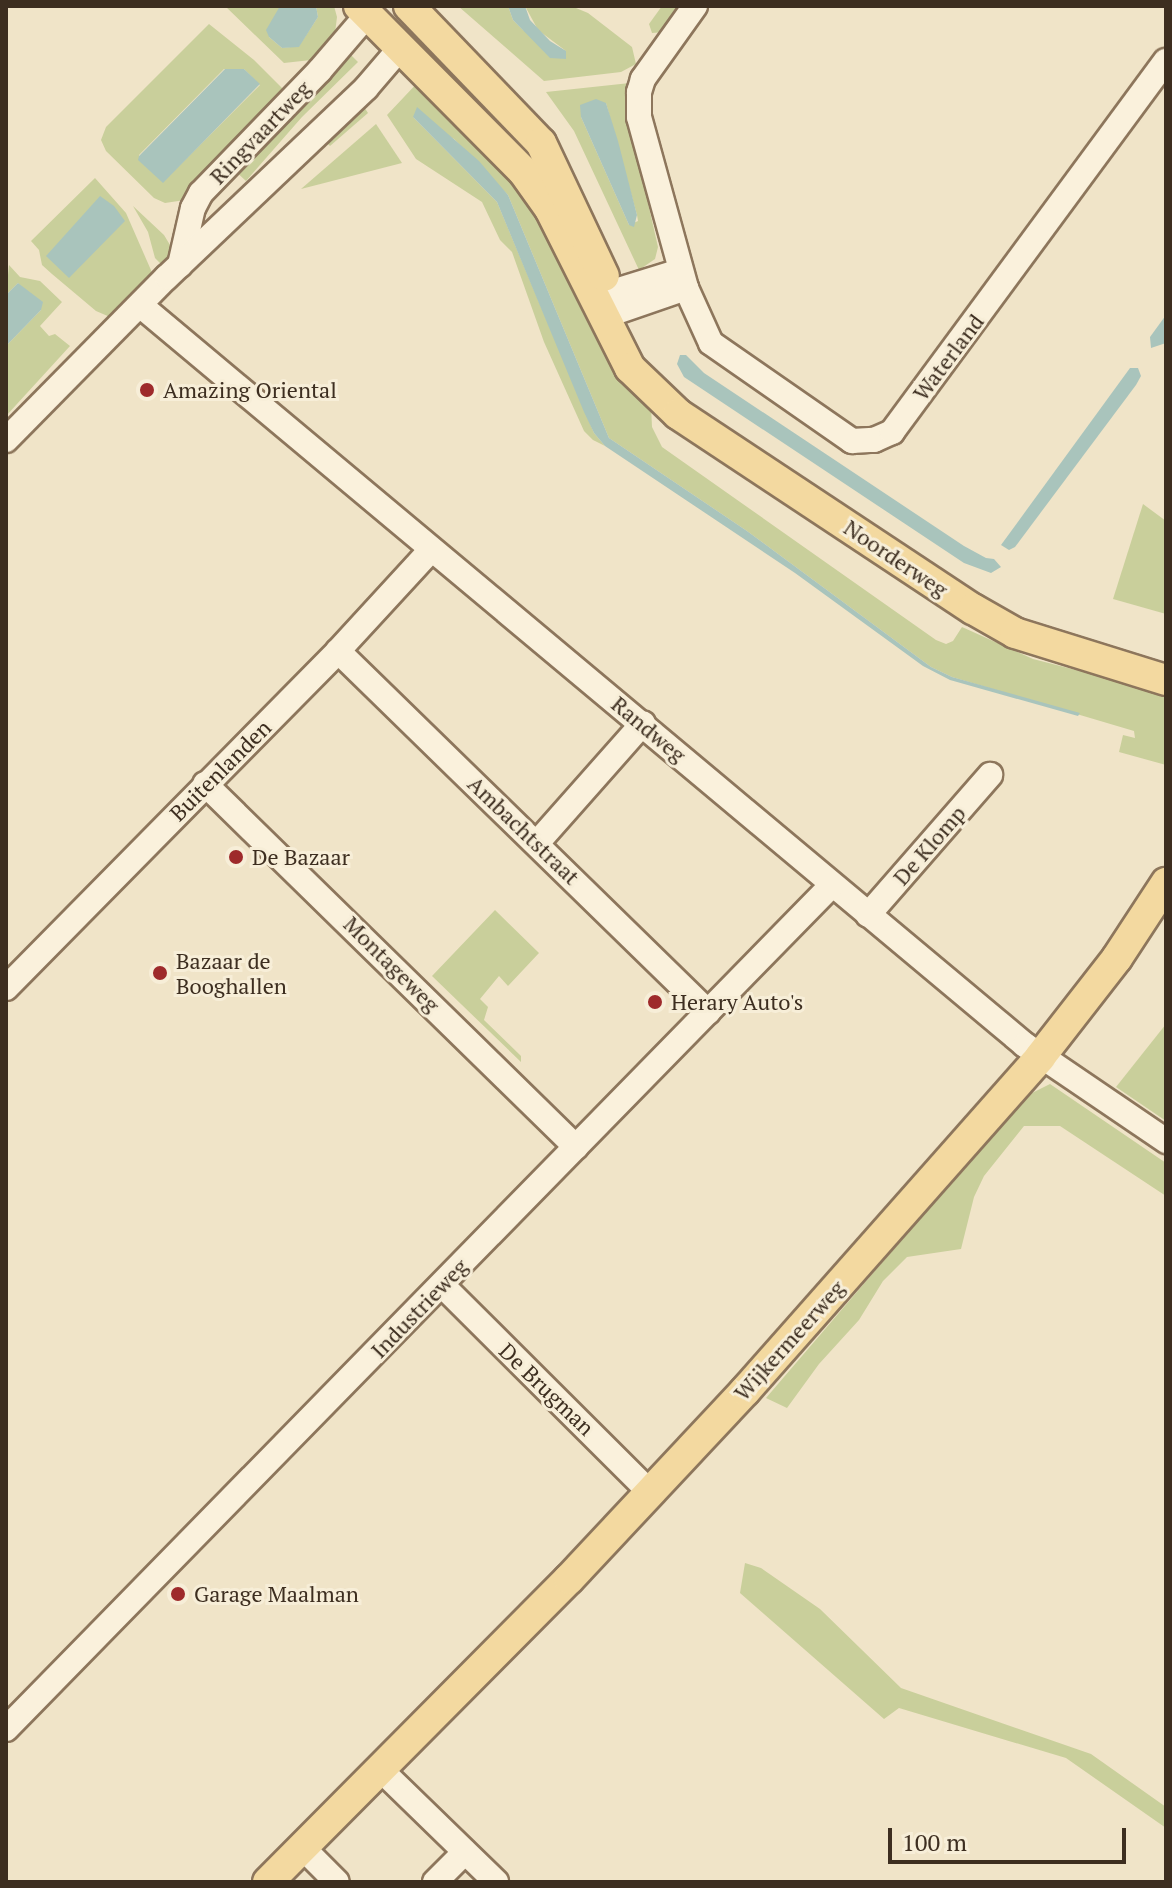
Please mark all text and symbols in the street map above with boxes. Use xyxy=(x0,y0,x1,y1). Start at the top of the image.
street label: Ringvaartweg xyxy=(204,75,316,189)
street label: Waterland xyxy=(907,309,989,405)
place label: Amazing Oriental xyxy=(163,377,337,403)
marker: Amazing Oriental xyxy=(138,381,156,399)
street label: Noorderweg xyxy=(839,514,953,602)
street label: Randweg xyxy=(607,690,691,768)
street label: Buitenlanden xyxy=(164,714,276,826)
street label: Ambachtstraat xyxy=(463,770,585,890)
street label: De Klomp xyxy=(887,800,971,890)
place label: De Bazaar xyxy=(252,844,350,870)
marker: De Bazaar xyxy=(227,848,245,866)
street label: Montageweg xyxy=(339,911,445,1017)
place label: Bazaar de Booghallen xyxy=(176,947,287,998)
marker: Bazaar de Booghallen xyxy=(151,964,169,982)
place label: Herary Auto's xyxy=(671,989,804,1015)
marker: Herary Auto's xyxy=(646,993,664,1011)
street label: Industrieweg xyxy=(365,1253,473,1363)
street label: Wijkermeerweg xyxy=(728,1275,850,1405)
street label: De Brugman xyxy=(494,1337,600,1441)
place label: Garage Maalman xyxy=(194,1581,359,1607)
marker: Garage Maalman xyxy=(169,1585,187,1603)
scale bar xyxy=(892,1812,1130,1862)
text: 100 m xyxy=(902,1826,967,1858)

